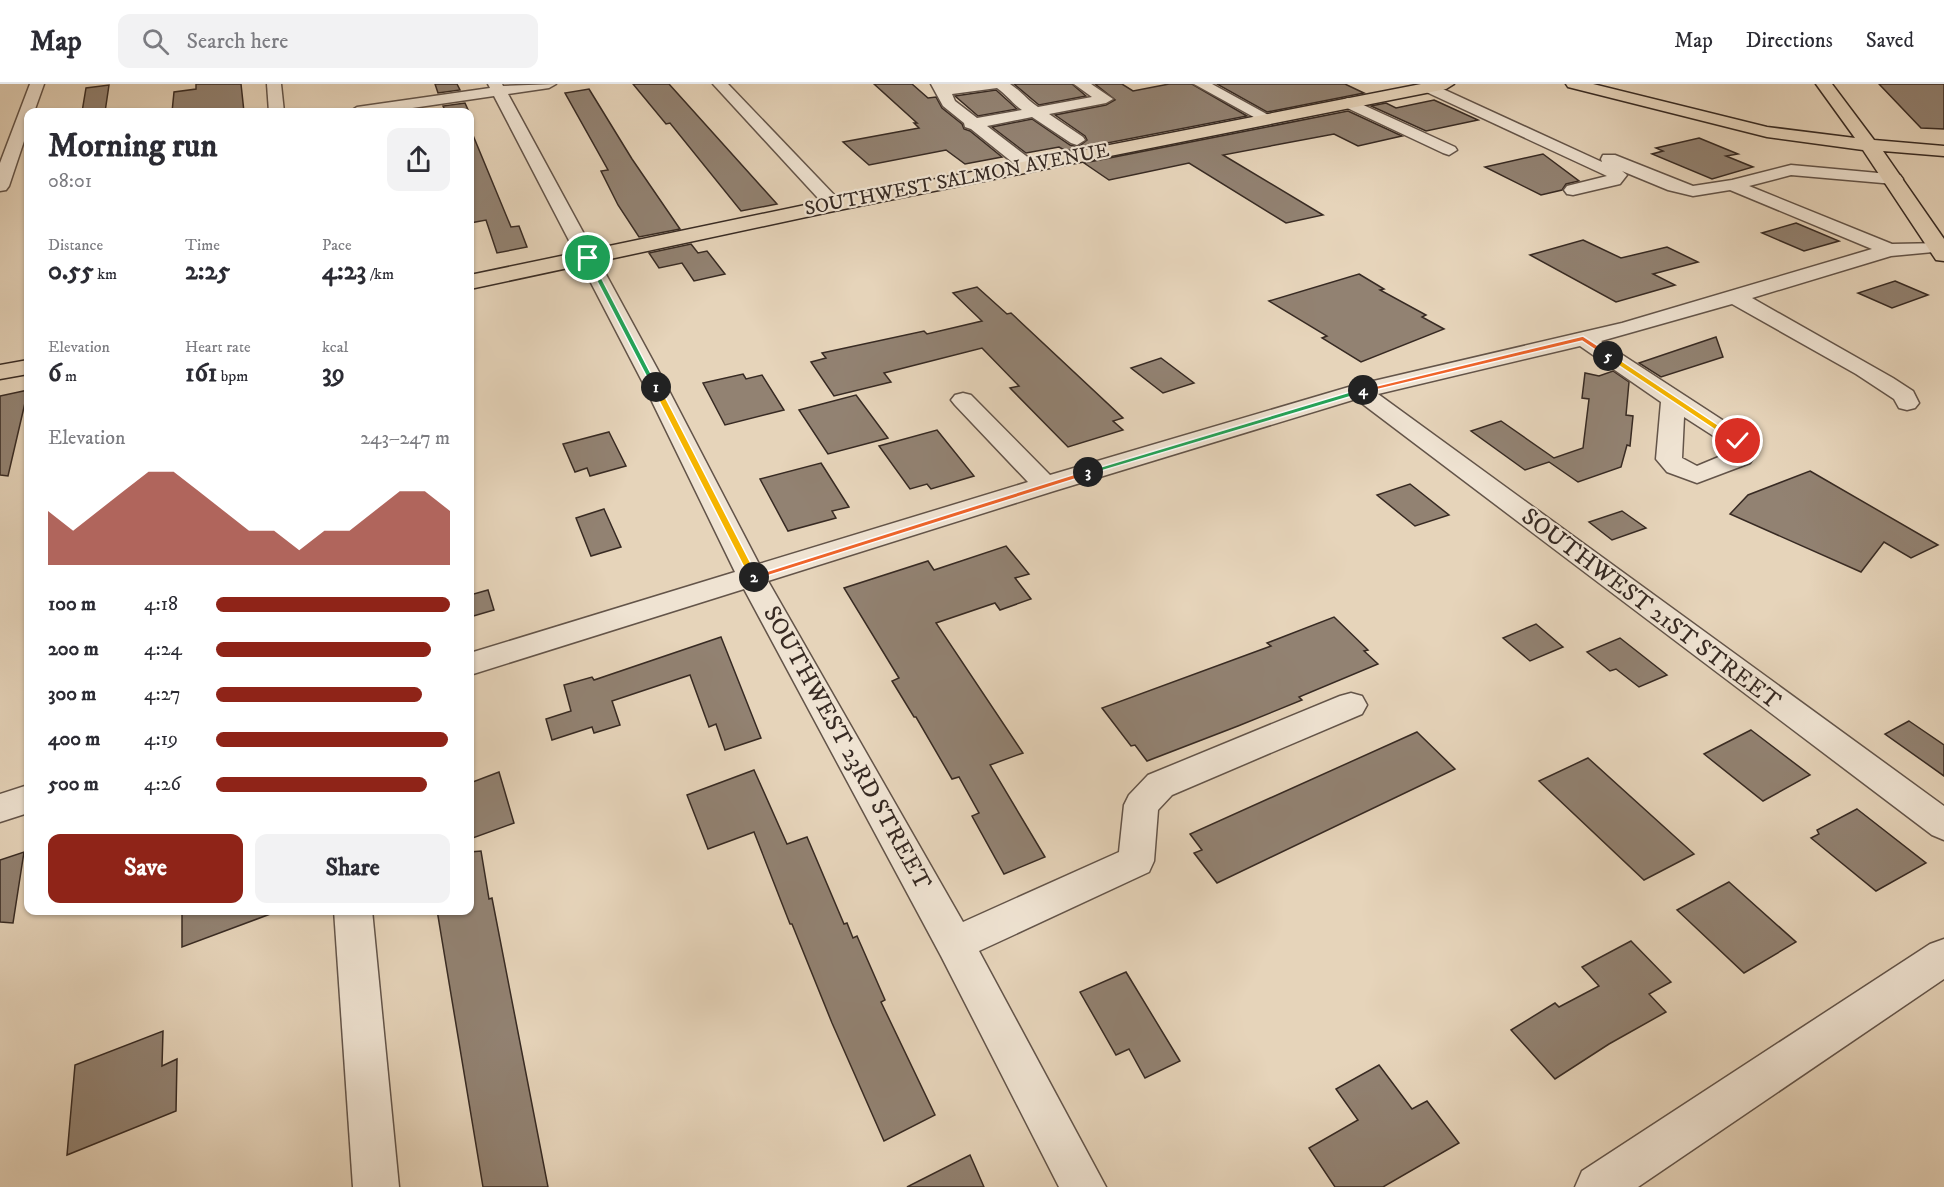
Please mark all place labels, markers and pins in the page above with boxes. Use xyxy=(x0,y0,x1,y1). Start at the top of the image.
pin xyxy=(562,232,613,283)
pin: 5 xyxy=(1593,341,1623,371)
pin: 1 xyxy=(641,372,671,402)
pin: 4 xyxy=(1348,375,1378,405)
pin xyxy=(1712,415,1763,466)
pin: 3 xyxy=(1073,457,1103,487)
pin: 2 xyxy=(739,562,769,592)

